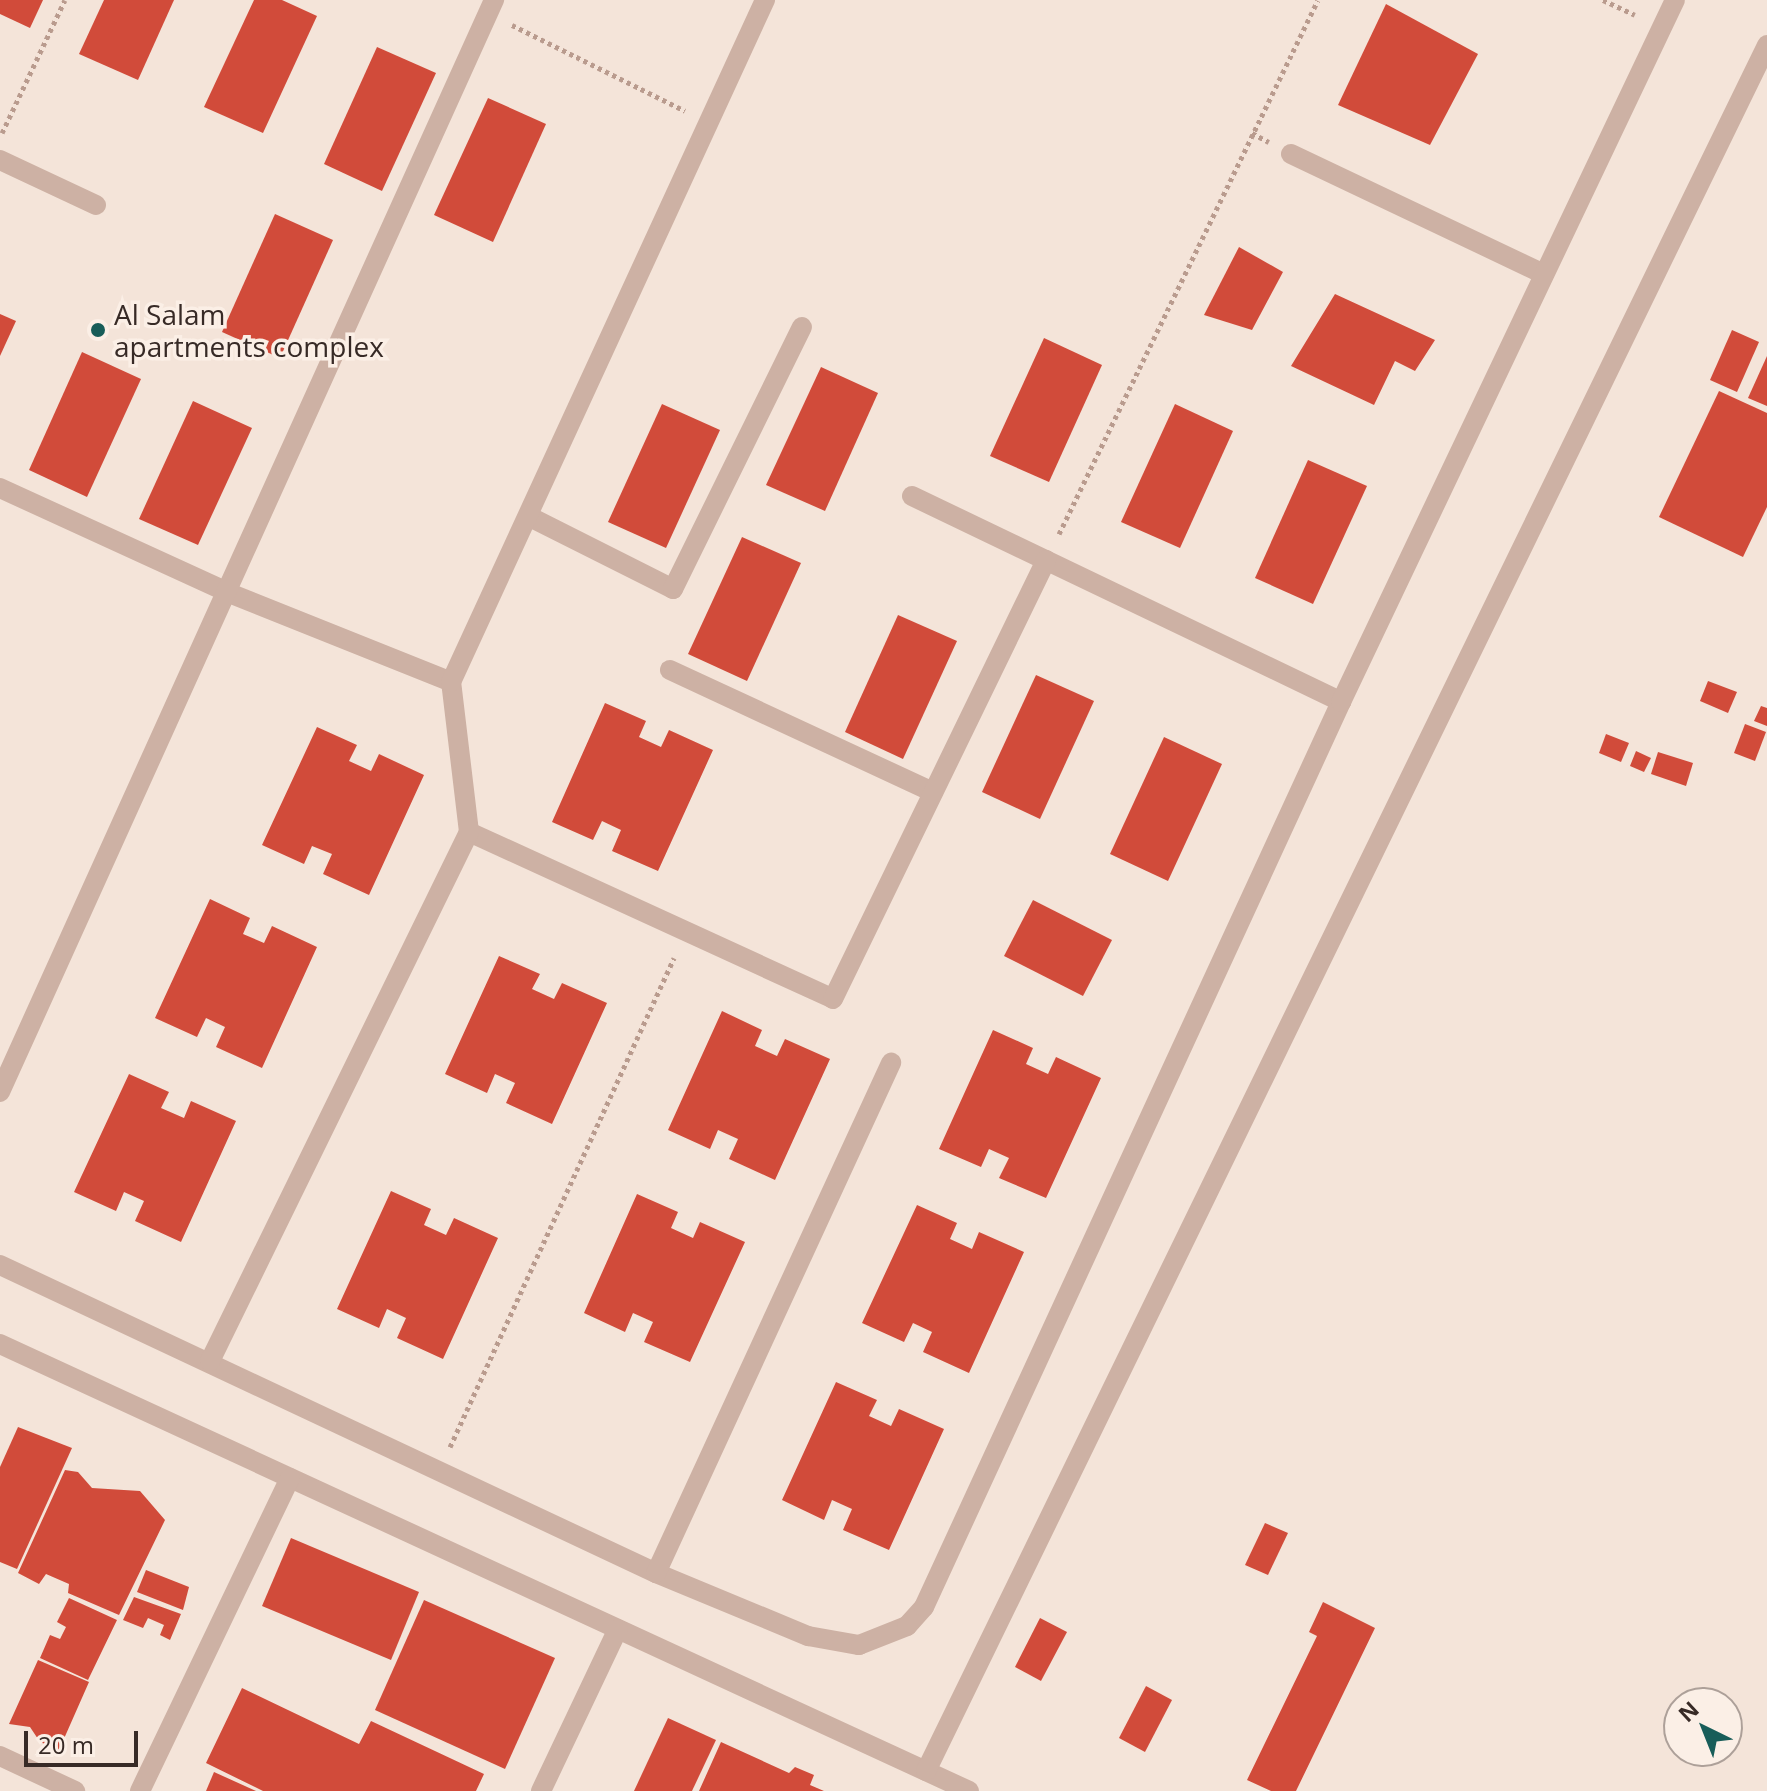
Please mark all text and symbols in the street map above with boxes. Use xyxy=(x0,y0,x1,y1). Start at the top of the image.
place label: Al Salam apartments complex xyxy=(114,297,384,363)
marker: Al Salam apartments complex xyxy=(89,321,107,339)
north arrow xyxy=(1663,1687,1743,1767)
text: N xyxy=(1671,1694,1705,1728)
scale bar xyxy=(28,1715,142,1765)
text: 20 m xyxy=(38,1728,94,1761)

